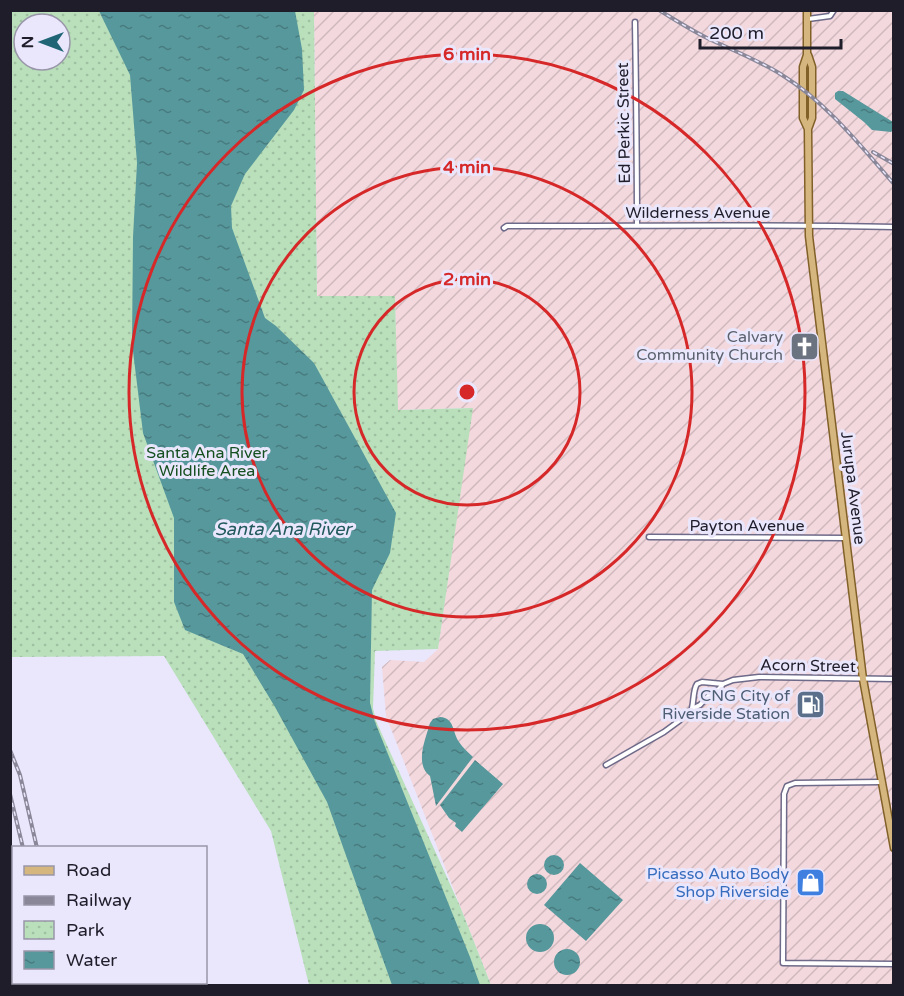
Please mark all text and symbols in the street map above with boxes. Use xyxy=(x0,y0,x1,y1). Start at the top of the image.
north arrow xyxy=(12,12,72,72)
scale bar xyxy=(700,12,841,50)
text: 200 m xyxy=(709,22,764,44)
text: N xyxy=(18,36,38,48)
text: 6 min xyxy=(443,43,491,65)
street label: Ed Perkic Street xyxy=(613,62,635,184)
text: 4 min xyxy=(443,156,491,178)
street label: Wilderness Avenue xyxy=(626,203,770,223)
text: 2 min xyxy=(443,268,491,290)
place label: Calvary Community Church xyxy=(636,327,783,365)
church icon: Calvary Community Church xyxy=(788,330,820,362)
centre of rings xyxy=(457,382,477,402)
street label: Jurupa Avenue xyxy=(836,430,870,546)
park label: Santa Ana River Wildlife Area xyxy=(146,443,269,481)
street label: Payton Avenue xyxy=(689,516,805,536)
water label: Santa Ana River xyxy=(215,518,353,540)
street label: Acorn Street xyxy=(760,655,856,677)
place label: CNG City of Riverside Station xyxy=(662,686,791,724)
fuel station icon: CNG City of Riverside Station xyxy=(795,689,827,721)
legend xyxy=(12,846,207,984)
text: Road xyxy=(66,859,111,881)
place label: Picasso Auto Body Shop Riverside xyxy=(647,864,789,902)
shop icon: Picasso Auto Body Shop Riverside xyxy=(794,867,826,899)
text: Railway xyxy=(66,889,132,911)
text: Park xyxy=(66,919,105,941)
text: Water xyxy=(66,949,117,971)

